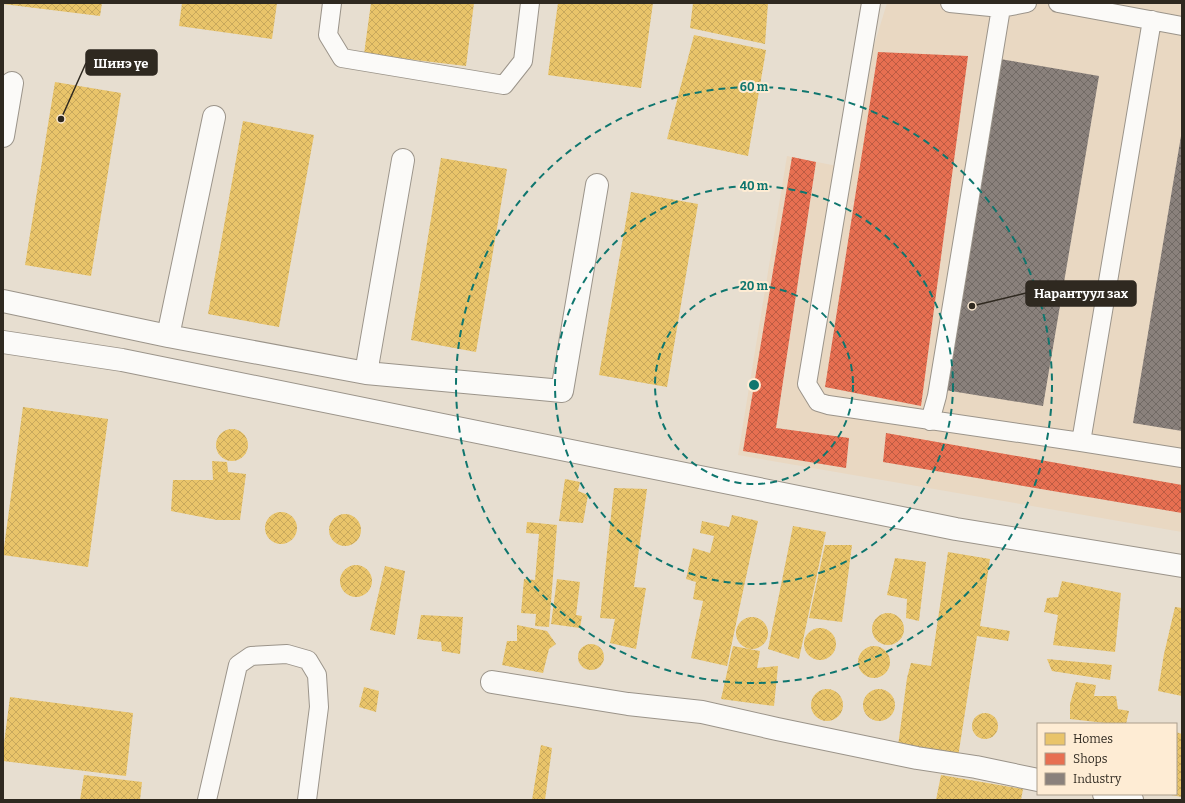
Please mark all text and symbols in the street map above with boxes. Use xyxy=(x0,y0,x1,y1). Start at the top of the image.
callout: Шинэ үе xyxy=(86,50,157,75)
text: Шинэ үе xyxy=(94,56,148,71)
text: 60 m xyxy=(740,80,769,94)
text: 40 m xyxy=(740,179,769,193)
text: 20 m xyxy=(740,279,769,293)
callout: Нарантуул зах xyxy=(1026,281,1136,306)
text: Нарантуул зах xyxy=(1034,286,1129,301)
centre of rings xyxy=(747,378,761,392)
legend xyxy=(1037,723,1177,795)
text: Homes xyxy=(1073,732,1113,746)
text: Shops xyxy=(1073,752,1108,766)
text: Industry xyxy=(1073,772,1122,786)

